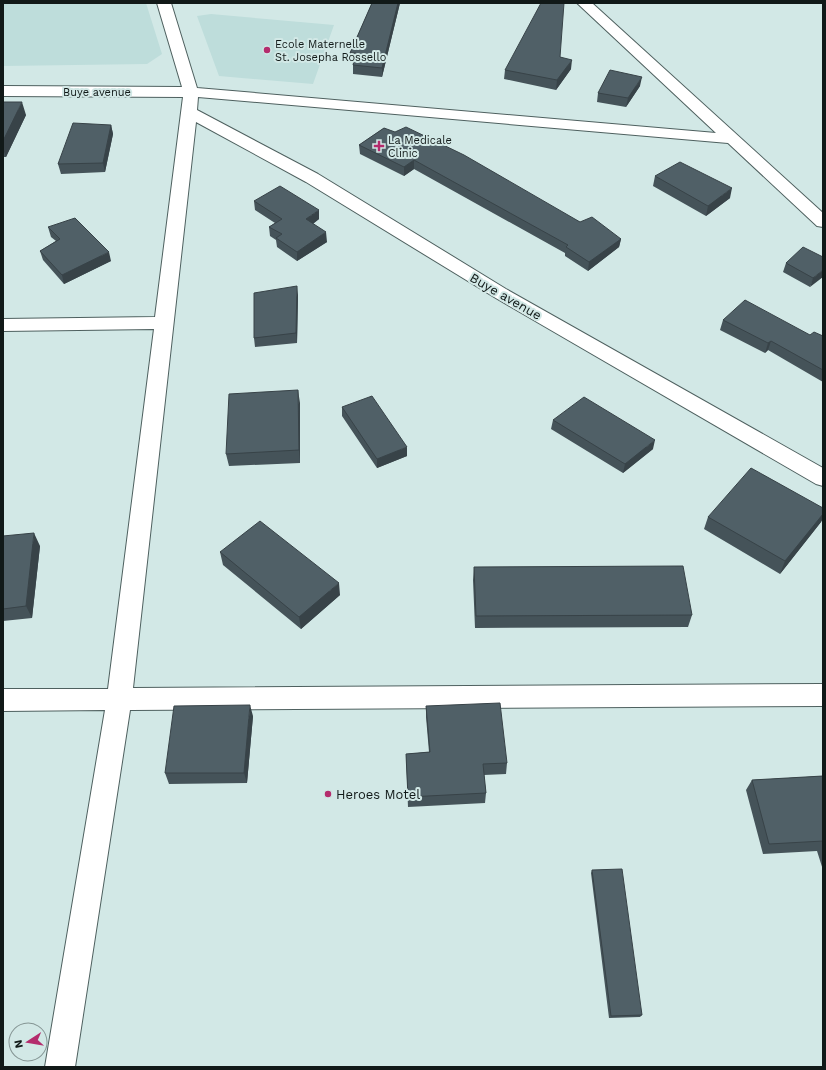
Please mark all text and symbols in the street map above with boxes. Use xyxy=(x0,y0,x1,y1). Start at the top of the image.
place label: Ecole Maternelle St. Josepha Rossello xyxy=(275,38,386,64)
marker: Ecole Maternelle St. Josepha Rossello xyxy=(262,45,272,55)
street label: Buye avenue xyxy=(63,86,131,99)
place label: La Medicale Clinic xyxy=(388,134,452,160)
marker: La Medicale Clinic xyxy=(373,140,385,152)
street label: Buye avenue xyxy=(467,270,544,323)
place label: Heroes Motel xyxy=(336,787,420,802)
marker: Heroes Motel xyxy=(323,789,333,799)
north arrow xyxy=(8,1022,48,1062)
text: N xyxy=(12,1039,26,1049)

